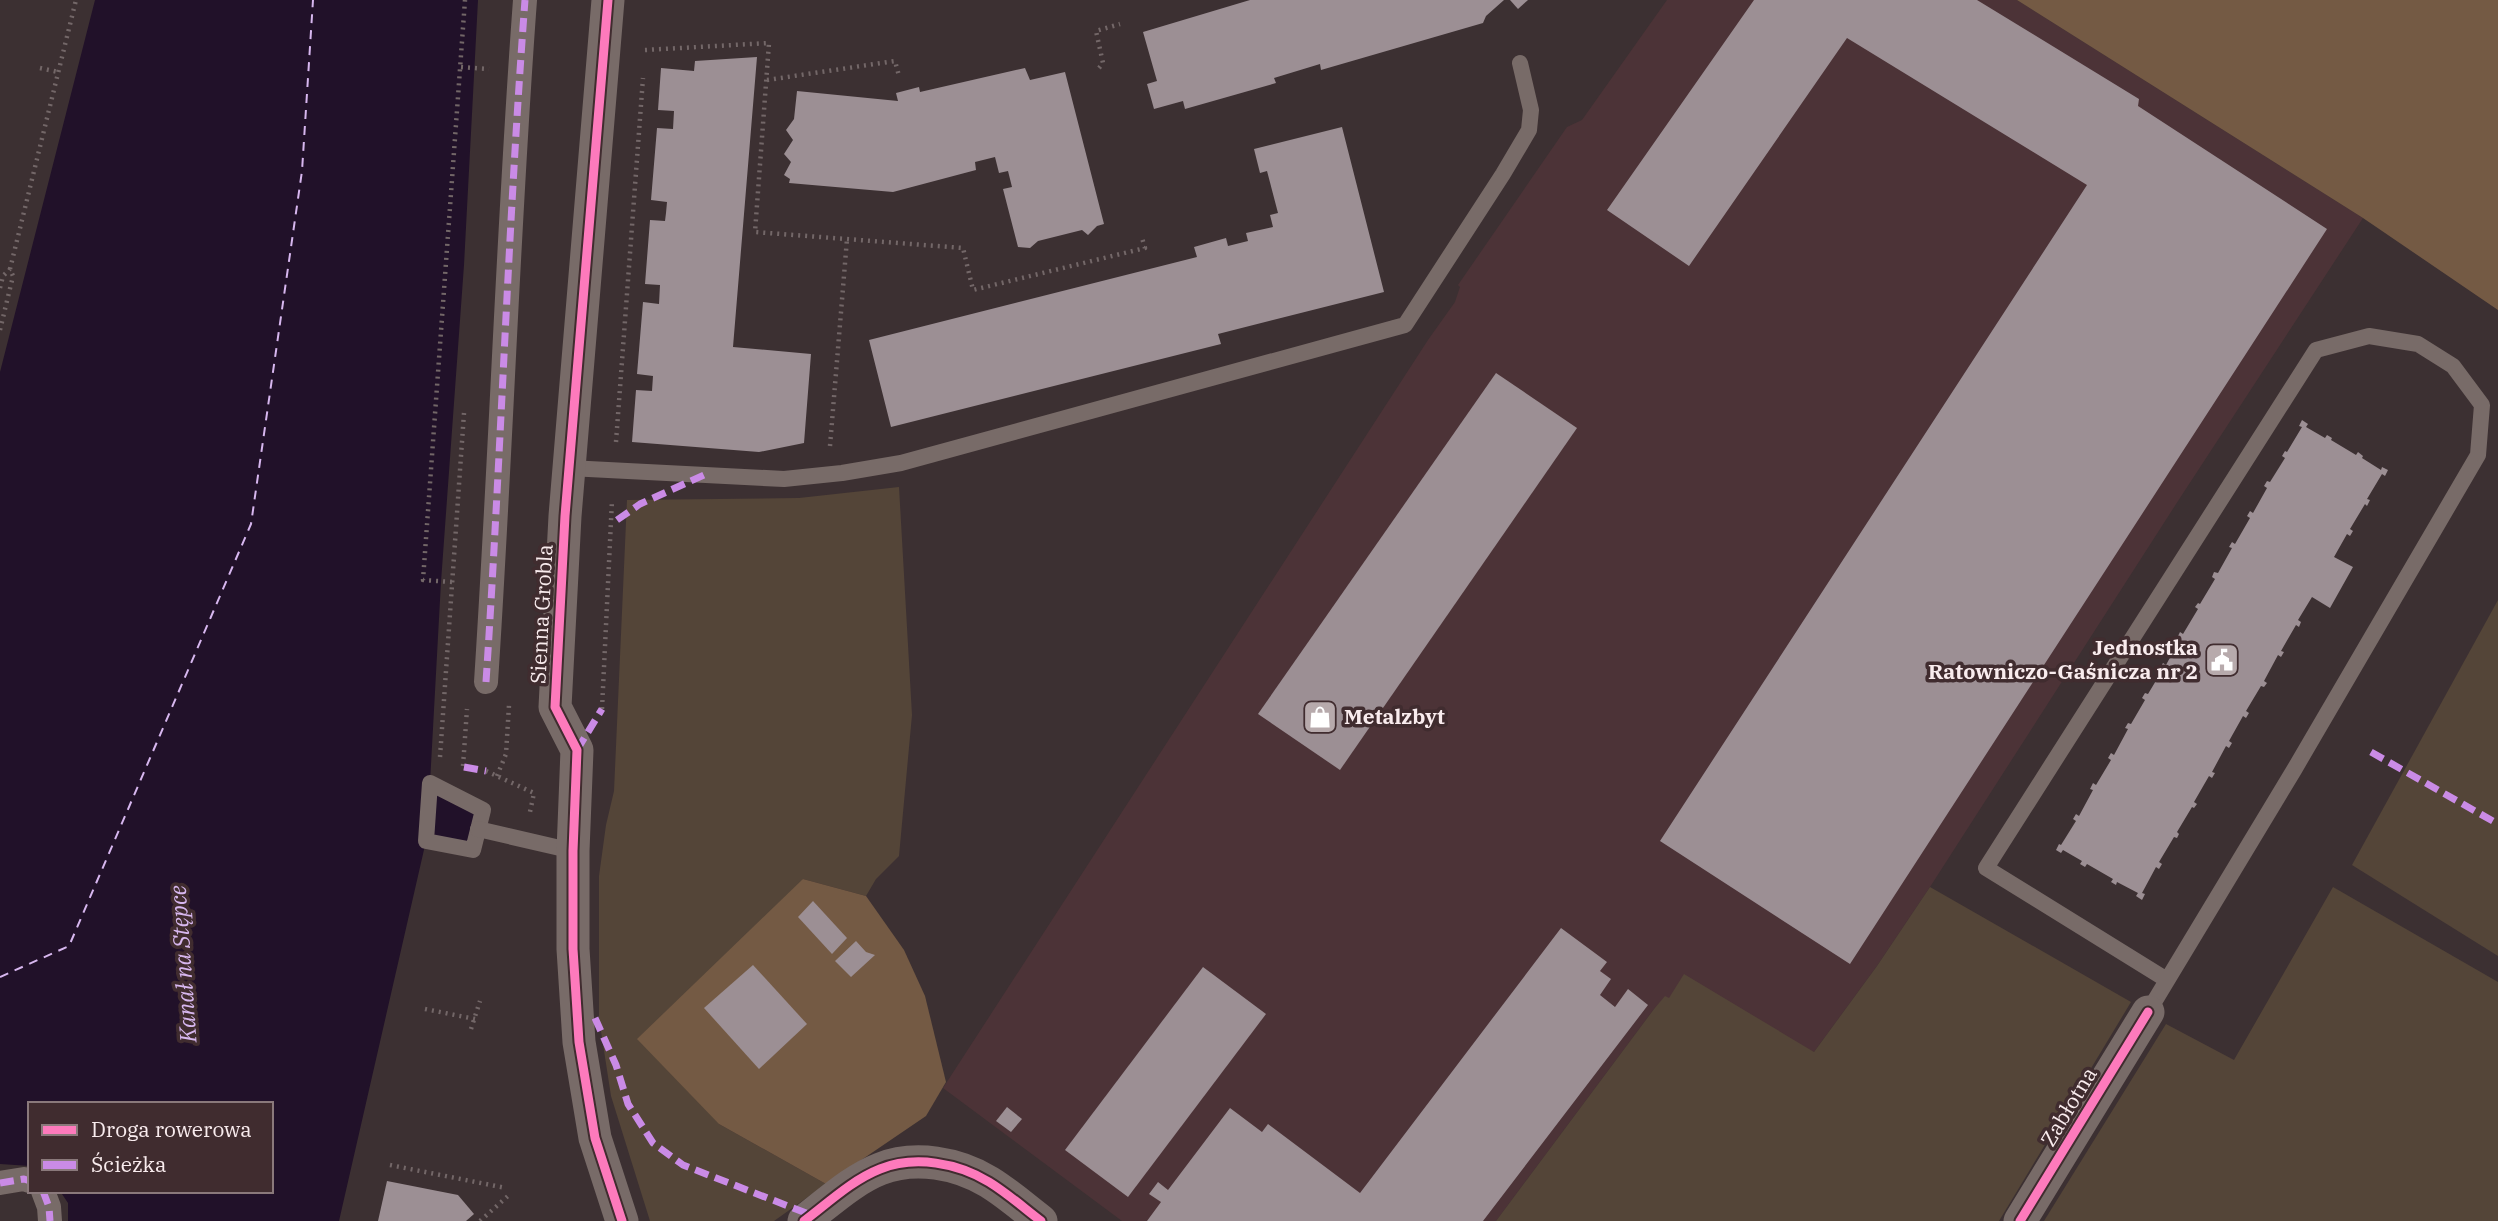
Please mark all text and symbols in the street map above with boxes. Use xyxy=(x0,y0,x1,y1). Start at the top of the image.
street label: Sienna Grobla xyxy=(523,543,559,685)
place label: Jednostka Ratowniczo-Gaśnicza nr 2 xyxy=(1928,633,2198,685)
public building icon: Jednostka Ratowniczo-Gaśnicza nr 2 xyxy=(2203,641,2241,679)
shop icon: Metalzbyt xyxy=(1301,698,1339,736)
place label: Metalzbyt xyxy=(1344,702,1445,730)
water label: Kanał na Stępce xyxy=(162,884,203,1045)
street label: Zabłotna xyxy=(2034,1062,2103,1151)
legend xyxy=(28,1102,273,1193)
text: Droga rowerowa xyxy=(91,1115,252,1143)
text: Ścieżka xyxy=(91,1150,166,1178)

